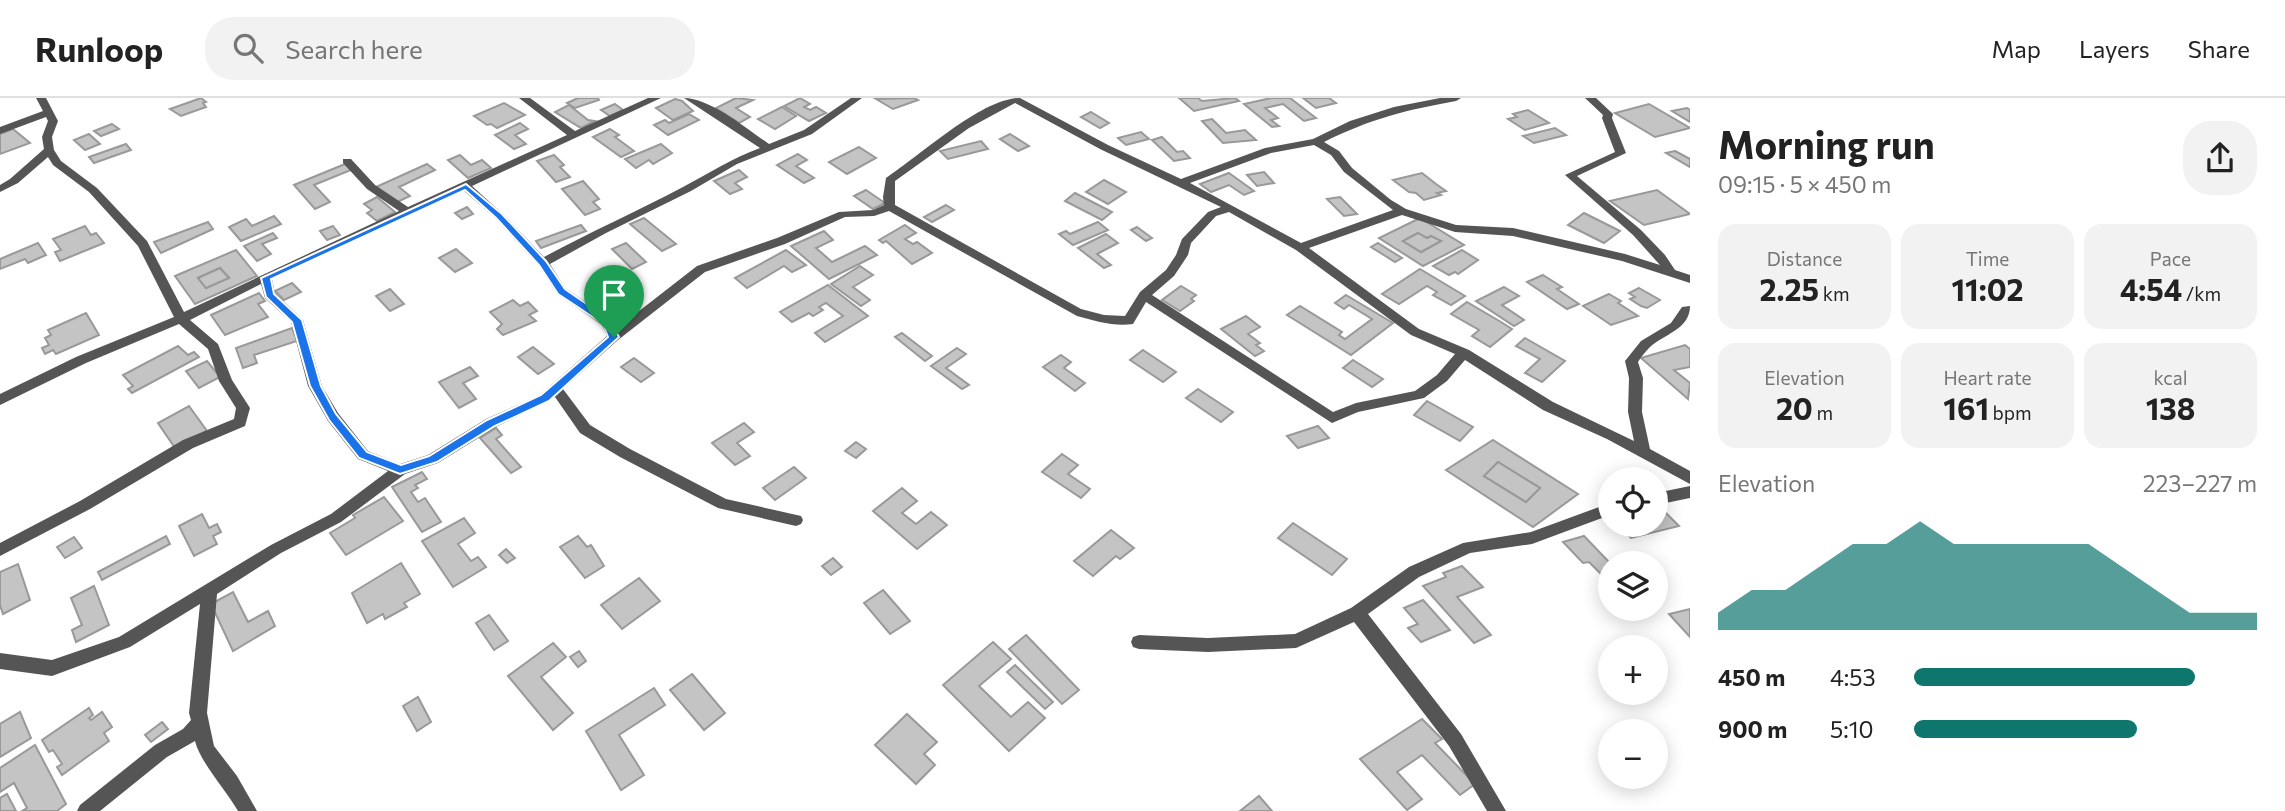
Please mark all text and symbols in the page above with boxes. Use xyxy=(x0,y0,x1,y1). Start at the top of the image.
search box xyxy=(205,17,695,80)
text: Runloop xyxy=(35,28,163,69)
icon: search xyxy=(229,29,267,67)
text: Search here xyxy=(285,33,423,64)
text: Map xyxy=(1992,34,2041,63)
text: Layers xyxy=(2079,34,2150,63)
text: Share xyxy=(2188,34,2250,63)
text: Morning run xyxy=(1718,120,1935,167)
button: share xyxy=(2183,121,2257,195)
text: 09:15 · 5 × 450 m xyxy=(1718,170,1891,198)
text: Distance xyxy=(1767,247,1842,270)
text: Time xyxy=(1966,247,2009,270)
text: Pace xyxy=(2150,247,2191,270)
pin xyxy=(584,265,644,337)
text: 2.25 xyxy=(1759,270,1819,307)
text: 11:02 xyxy=(1952,270,2023,307)
text: 4:54 xyxy=(2120,270,2182,307)
icon: arrive xyxy=(595,276,633,314)
text: km xyxy=(1819,282,1850,305)
text: /km xyxy=(2182,282,2221,305)
text: Elevation xyxy=(1764,366,1845,389)
text: Heart rate xyxy=(1943,366,2032,389)
text: kcal xyxy=(2153,366,2188,389)
text: 20 xyxy=(1776,389,1813,426)
text: 161 xyxy=(1943,389,1989,426)
text: 138 xyxy=(2146,389,2195,426)
text: m xyxy=(1813,401,1833,424)
text: bpm xyxy=(1989,401,2032,424)
map controls xyxy=(1598,467,1668,789)
button: locate xyxy=(1598,467,1668,537)
text: Elevation xyxy=(1718,469,1815,497)
text: 223–227 m xyxy=(2143,469,2257,497)
button: layers xyxy=(1598,551,1668,621)
button: + xyxy=(1598,635,1668,705)
text: 450 m xyxy=(1718,663,1785,691)
text: 4:53 xyxy=(1830,663,1876,691)
text: 900 m xyxy=(1718,715,1787,743)
text: 5:10 xyxy=(1830,715,1873,743)
button: − xyxy=(1598,719,1668,789)

